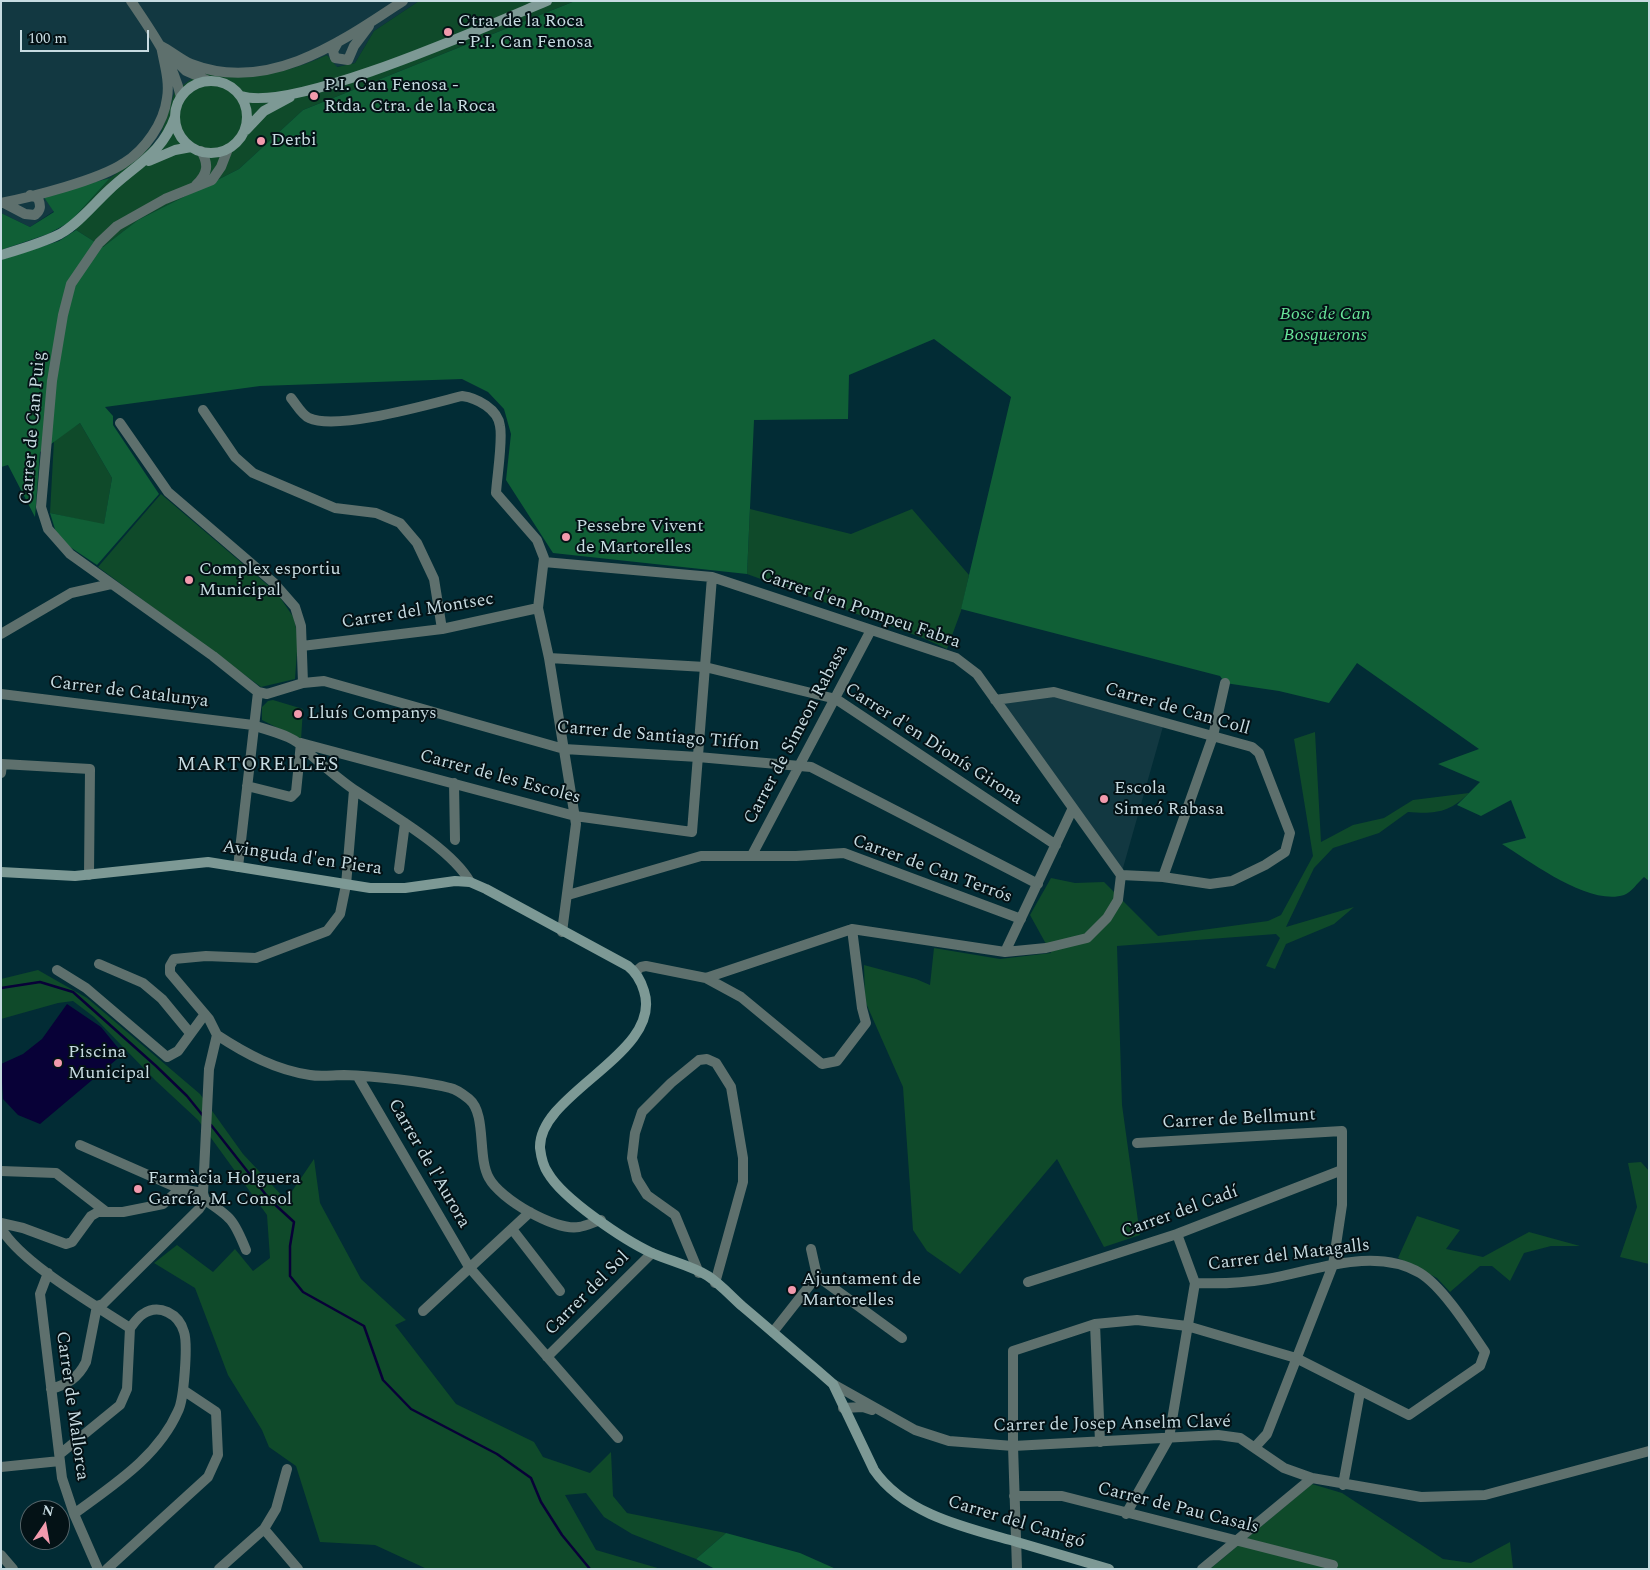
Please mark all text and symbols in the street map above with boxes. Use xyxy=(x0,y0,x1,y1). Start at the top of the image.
place label: Ctra. de la Roca - P.I. Can Fenosa xyxy=(458,11,593,54)
scale bar xyxy=(22,20,151,52)
marker: Ctra. de la Roca - P.I. Can Fenosa xyxy=(442,26,454,38)
text: 100 m xyxy=(28,27,67,50)
place label: P.I. Can Fenosa - Rtda. Ctra. de la Roca xyxy=(324,75,496,118)
marker: P.I. Can Fenosa - Rtda. Ctra. de la Roca xyxy=(308,90,320,102)
place label: Derbi xyxy=(271,130,317,152)
marker: Derbi xyxy=(255,135,267,147)
park label: Bosc de Can Bosquerons xyxy=(1280,304,1370,346)
street label: Carrer de Can Puig xyxy=(17,351,51,505)
place label: Pessebre Vivent de Martorelles xyxy=(576,516,704,558)
marker: Pessebre Vivent de Martorelles xyxy=(560,531,572,543)
place label: Complex esportiu Municipal xyxy=(199,559,340,602)
street label: Carrer d'en Pompeu Fabra xyxy=(757,566,963,654)
marker: Complex esportiu Municipal xyxy=(183,574,195,586)
street label: Carrer del Montsec xyxy=(340,589,496,635)
street label: Carrer de Simeon Rabasa xyxy=(740,642,854,828)
street label: Carrer de Catalunya xyxy=(48,673,210,713)
street label: Carrer d'en Dionís Girona xyxy=(840,679,1026,811)
street label: Carrer de Can Coll xyxy=(1102,679,1252,741)
place label: Lluís Companys xyxy=(308,703,437,725)
marker: Lluís Companys xyxy=(292,708,304,720)
street label: Carrer de Santiago Tiffon xyxy=(556,717,760,757)
street label: Carrer de les Escoles xyxy=(417,746,583,810)
district label: MARTORELLES xyxy=(175,754,341,778)
place label: Escola Simeó Rabasa xyxy=(1114,778,1224,821)
marker: Escola Simeó Rabasa xyxy=(1098,793,1110,805)
street label: Carrer de Can Terrós xyxy=(849,831,1015,909)
street label: Avinguda d'en Piera xyxy=(221,837,383,881)
place label: Piscina Municipal xyxy=(68,1042,150,1084)
marker: Piscina Municipal xyxy=(52,1057,64,1069)
street label: Carrer de l'Aurora xyxy=(382,1095,474,1233)
street label: Carrer de Bellmunt xyxy=(1162,1105,1316,1135)
place label: Farmàcia Holguera García, M. Consol xyxy=(148,1168,301,1210)
street label: Carrer del Cadí xyxy=(1119,1182,1241,1244)
marker: Farmàcia Holguera García, M. Consol xyxy=(132,1183,144,1195)
street label: Carrer del Matagalls xyxy=(1207,1235,1371,1277)
street label: Carrer del Sol xyxy=(541,1247,635,1341)
place label: Ajuntament de Martorelles xyxy=(802,1269,921,1312)
marker: Ajuntament de Martorelles xyxy=(786,1284,798,1296)
street label: Carrer de Mallorca xyxy=(50,1330,92,1482)
street label: Carrer de Josep Anselm Clavé xyxy=(993,1412,1231,1438)
street label: Carrer de Pau Casals xyxy=(1095,1478,1261,1540)
street label: Carrer del Canigó xyxy=(945,1492,1087,1554)
text: N xyxy=(40,1499,56,1522)
north arrow xyxy=(20,1500,70,1550)

